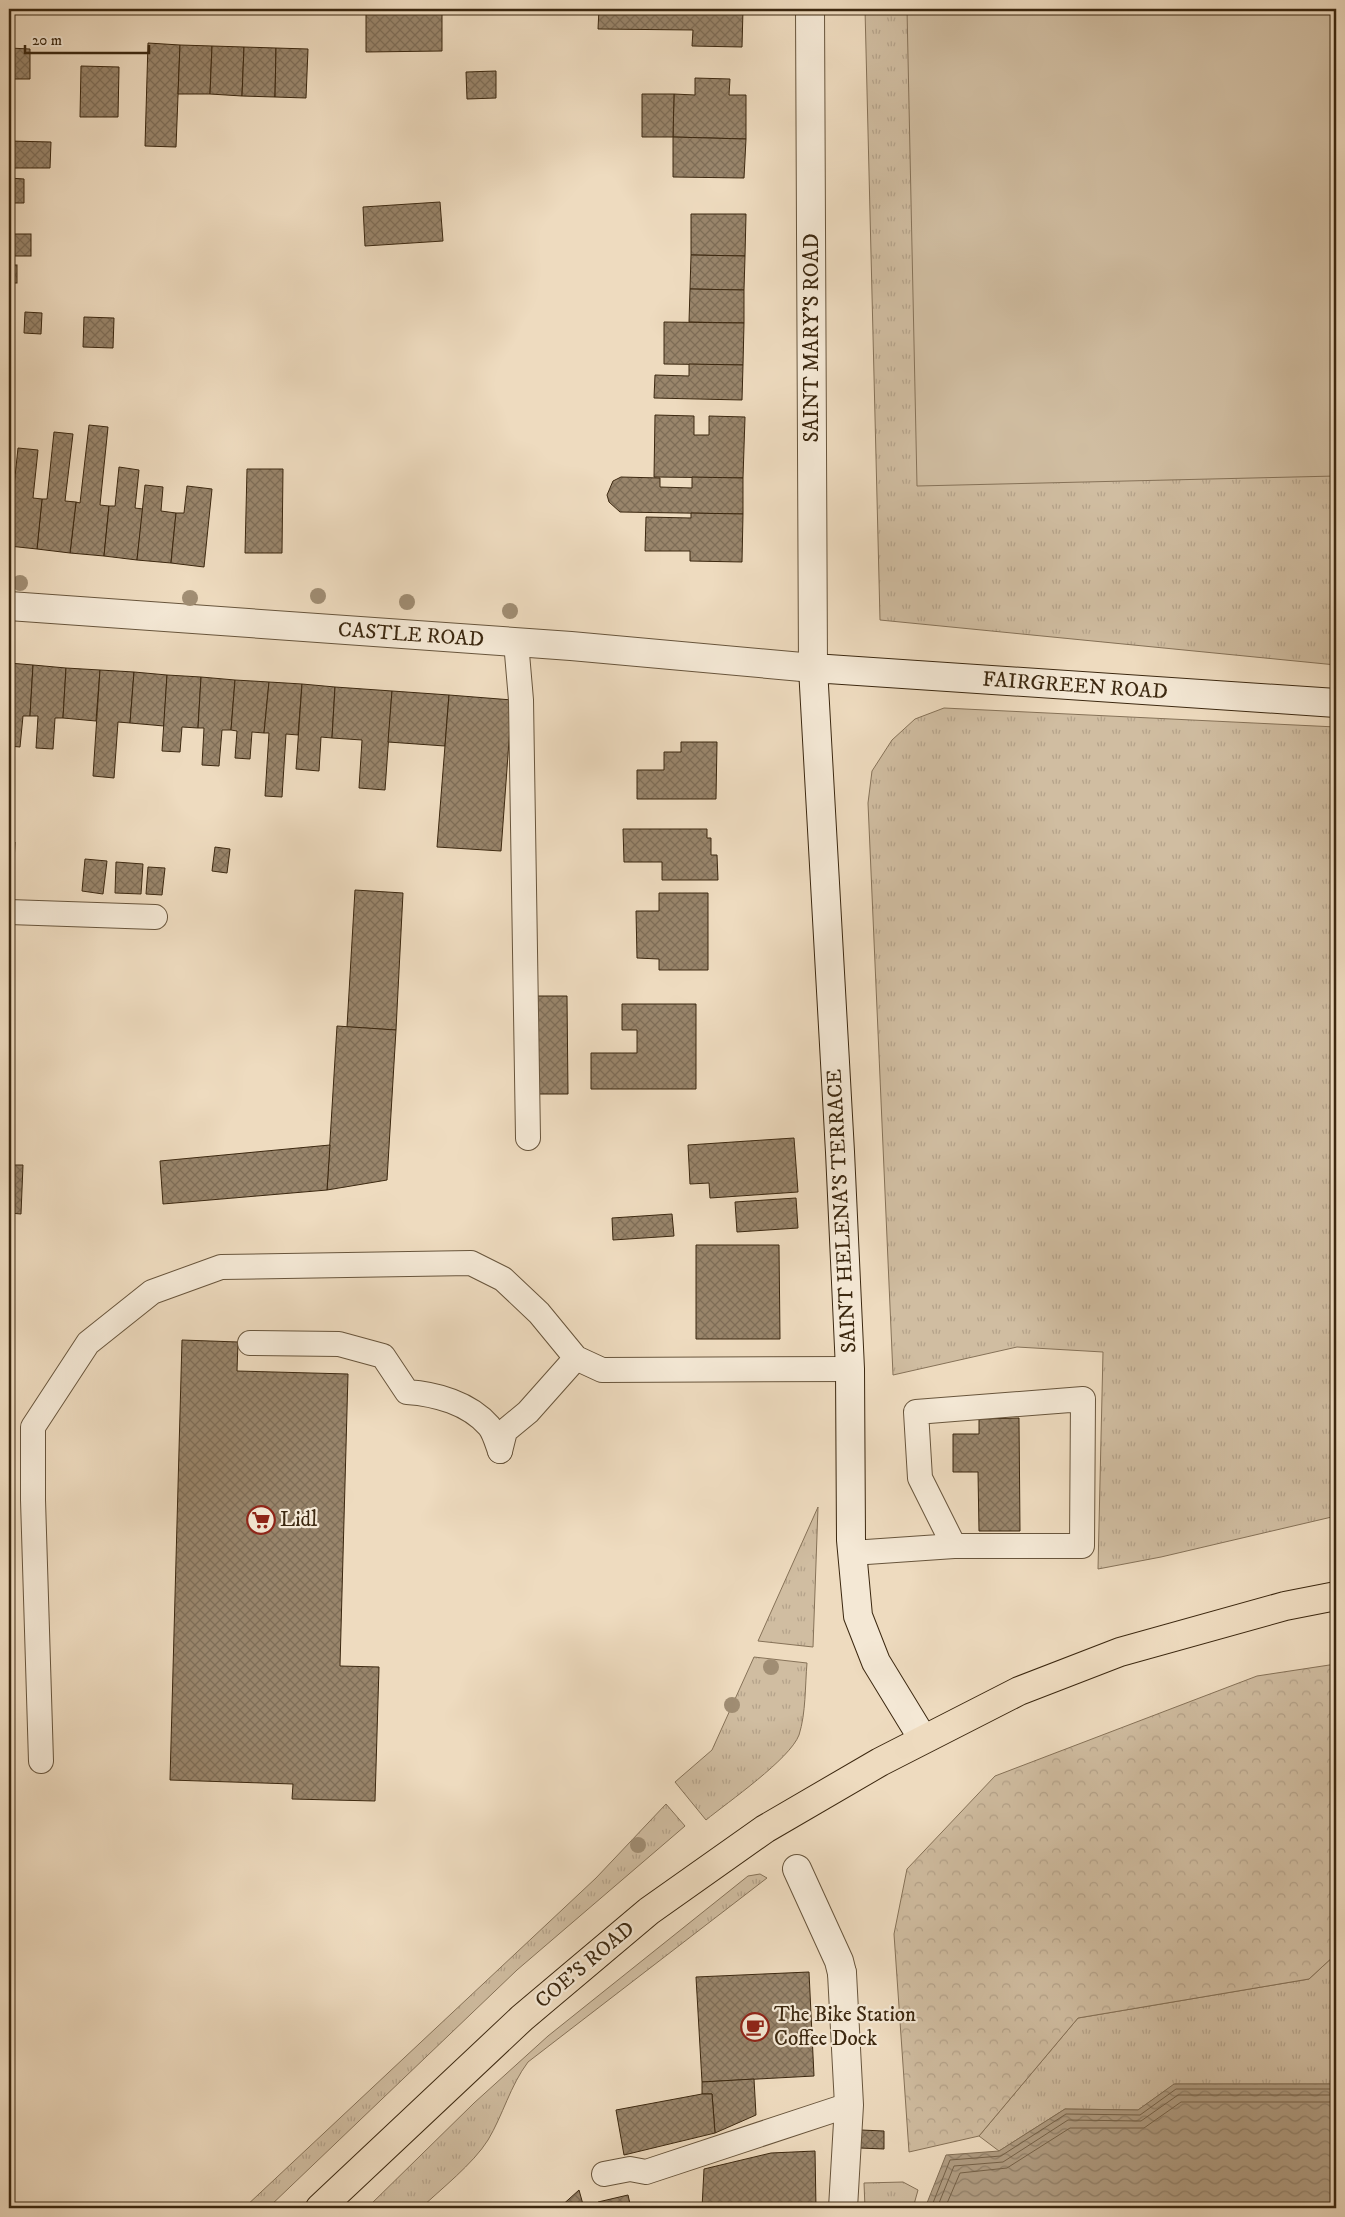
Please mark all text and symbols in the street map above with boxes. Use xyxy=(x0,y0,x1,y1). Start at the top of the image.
scale bar xyxy=(25,22,149,54)
text: 20 m xyxy=(32,31,62,50)
street label: SAINT MARY'S ROAD xyxy=(799,233,825,443)
street label: CASTLE ROAD xyxy=(337,617,485,653)
street label: FAIRGREEN ROAD xyxy=(981,667,1169,705)
street label: SAINT HELENA'S TERRACE xyxy=(822,1068,862,1354)
supermarket icon: Lidl xyxy=(246,1505,276,1535)
place label: Lidl xyxy=(280,1507,318,1533)
street label: COE'S ROAD xyxy=(530,1916,640,2014)
place label: The Bike Station Coffee Dock xyxy=(774,2002,916,2052)
cafe icon: The Bike Station Coffee Dock xyxy=(740,2012,770,2042)

